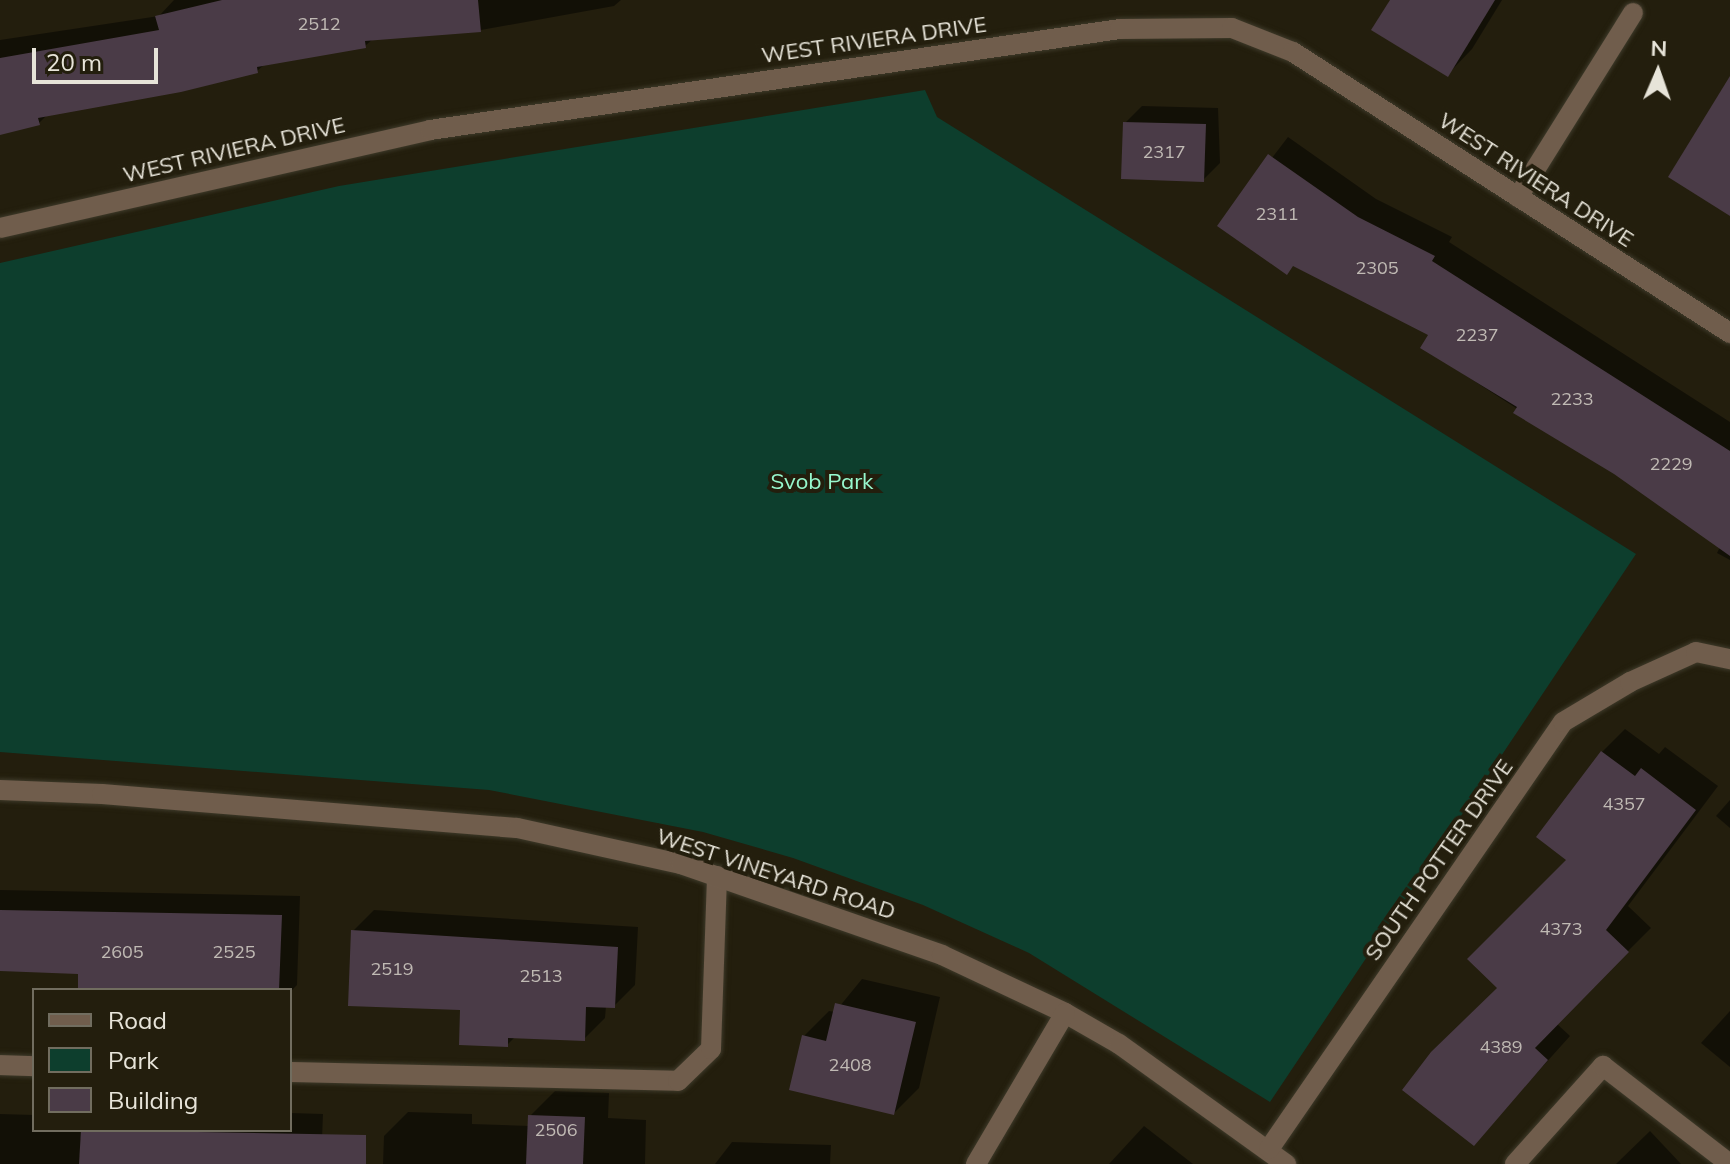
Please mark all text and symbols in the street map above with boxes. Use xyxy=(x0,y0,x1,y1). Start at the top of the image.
street label: WEST RIVIERA DRIVE xyxy=(760,11,988,69)
house number: 2512 xyxy=(297,13,341,35)
scale bar xyxy=(36,32,162,82)
north arrow xyxy=(1618,32,1698,112)
text: N xyxy=(1650,34,1668,62)
text: 20 m xyxy=(46,47,102,77)
street label: WEST RIVIERA DRIVE xyxy=(1434,107,1638,253)
street label: WEST RIVIERA DRIVE xyxy=(120,112,348,188)
house number: 2317 xyxy=(1142,141,1186,163)
house number: 2311 xyxy=(1255,203,1299,225)
house number: 2305 xyxy=(1355,257,1399,279)
house number: 2237 xyxy=(1455,324,1499,346)
house number: 2233 xyxy=(1550,388,1594,410)
house number: 2229 xyxy=(1649,453,1693,475)
park label: Svob Park xyxy=(771,469,873,495)
street label: SOUTH POTTER DRIVE xyxy=(1360,754,1518,966)
house number: 4357 xyxy=(1602,793,1646,815)
street label: WEST VINEYARD ROAD xyxy=(653,823,899,925)
house number: 4373 xyxy=(1539,918,1583,940)
house number: 2605 xyxy=(100,941,144,963)
house number: 2525 xyxy=(212,941,256,963)
house number: 2519 xyxy=(370,958,414,980)
house number: 2513 xyxy=(519,965,563,987)
legend xyxy=(32,988,292,1132)
text: Road xyxy=(108,1005,167,1035)
house number: 4389 xyxy=(1479,1036,1523,1058)
text: Park xyxy=(108,1045,159,1075)
house number: 2408 xyxy=(828,1054,872,1076)
text: Building xyxy=(108,1085,198,1115)
house number: 2506 xyxy=(534,1119,578,1141)

